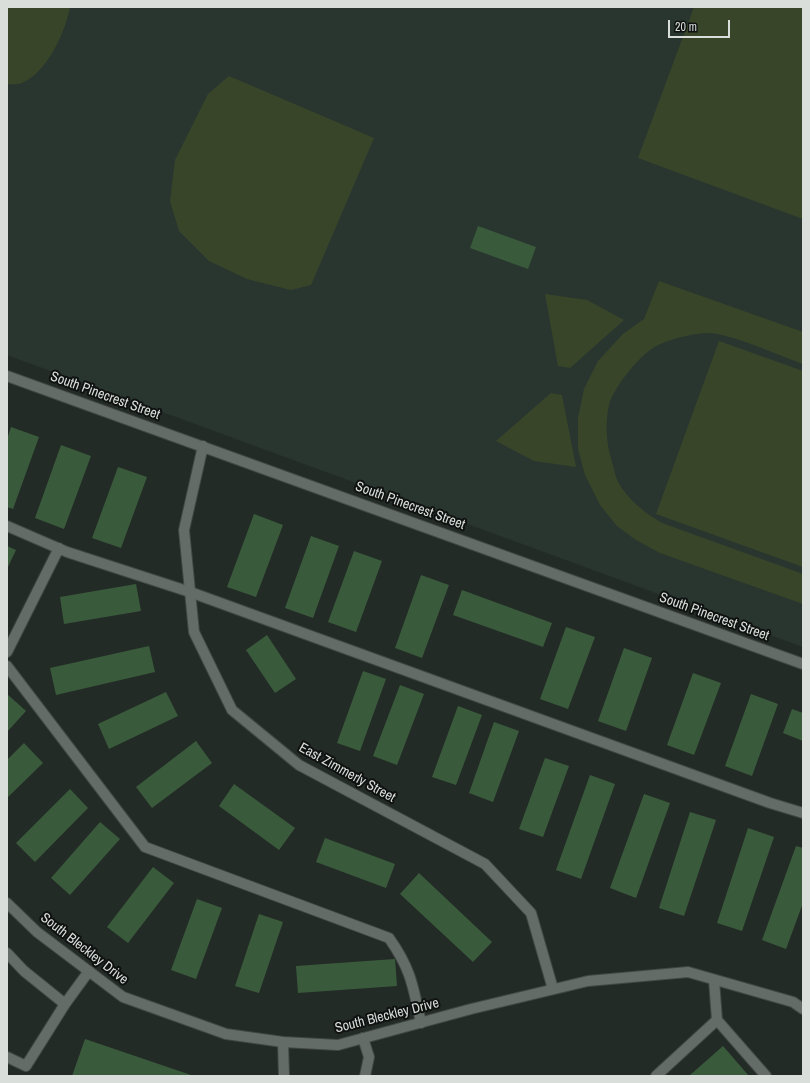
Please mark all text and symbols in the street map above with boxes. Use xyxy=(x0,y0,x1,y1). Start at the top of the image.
scale bar xyxy=(670,12,732,38)
text: 20 m xyxy=(675,19,697,35)
street label: South Pinecrest Street xyxy=(48,368,162,424)
street label: South Pinecrest Street xyxy=(353,478,467,534)
street label: South Pinecrest Street xyxy=(657,589,771,645)
street label: East Zimmerly Street xyxy=(296,740,398,806)
street label: South Bleckley Drive xyxy=(37,910,131,988)
street label: South Bleckley Drive xyxy=(333,995,441,1037)

